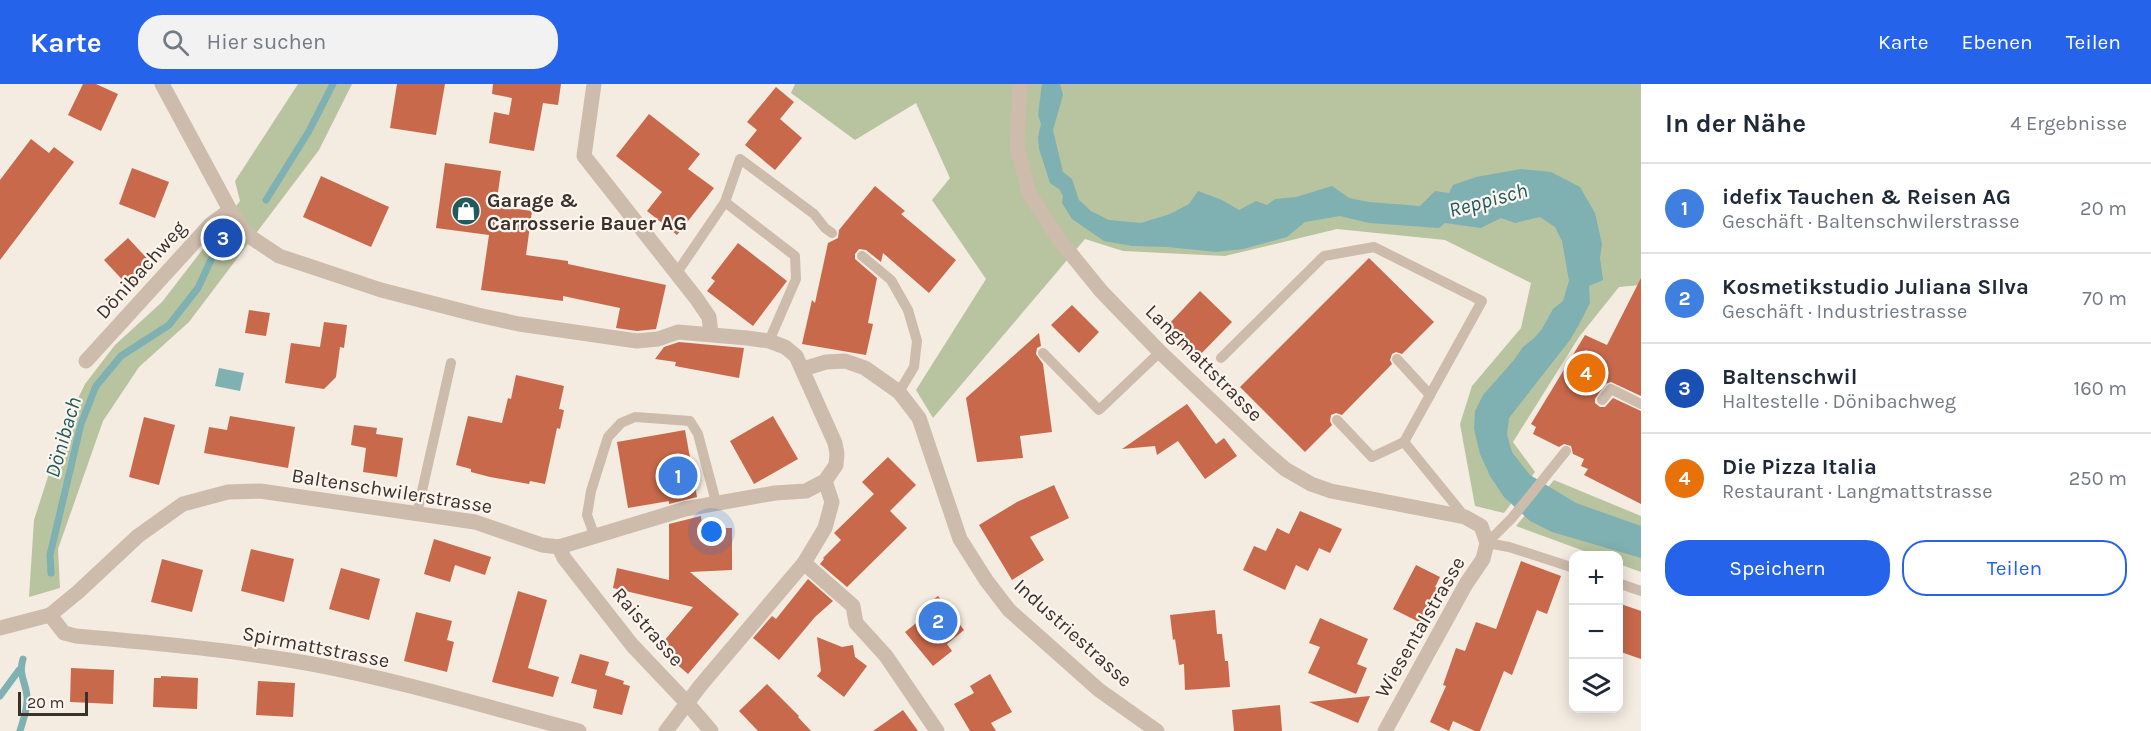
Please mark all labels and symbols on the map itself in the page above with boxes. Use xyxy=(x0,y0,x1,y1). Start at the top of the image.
water label: Reppisch xyxy=(1446,178,1530,222)
place label: Garage & Carrosserie Bauer AG xyxy=(487,189,687,235)
shop icon: Garage & Carrosserie Bauer AG xyxy=(450,195,482,227)
street label: Dönibachweg xyxy=(91,216,191,324)
pin: 3 xyxy=(204,216,242,260)
street label: Langmattstrasse xyxy=(1141,300,1267,426)
pin: 4 xyxy=(1566,350,1606,396)
water label: Dönibach xyxy=(40,394,86,480)
pin: 1 xyxy=(658,454,698,498)
street label: Baltenschwilerstrasse xyxy=(290,464,494,518)
your location xyxy=(697,517,726,546)
street label: Wiesentalstrasse xyxy=(1370,553,1470,701)
street label: Industriestrasse xyxy=(1009,574,1137,692)
street label: Raistrasse xyxy=(608,583,688,671)
pin: 2 xyxy=(918,598,958,644)
street label: Spirmattstrasse xyxy=(241,621,391,673)
scale bar xyxy=(18,689,88,716)

